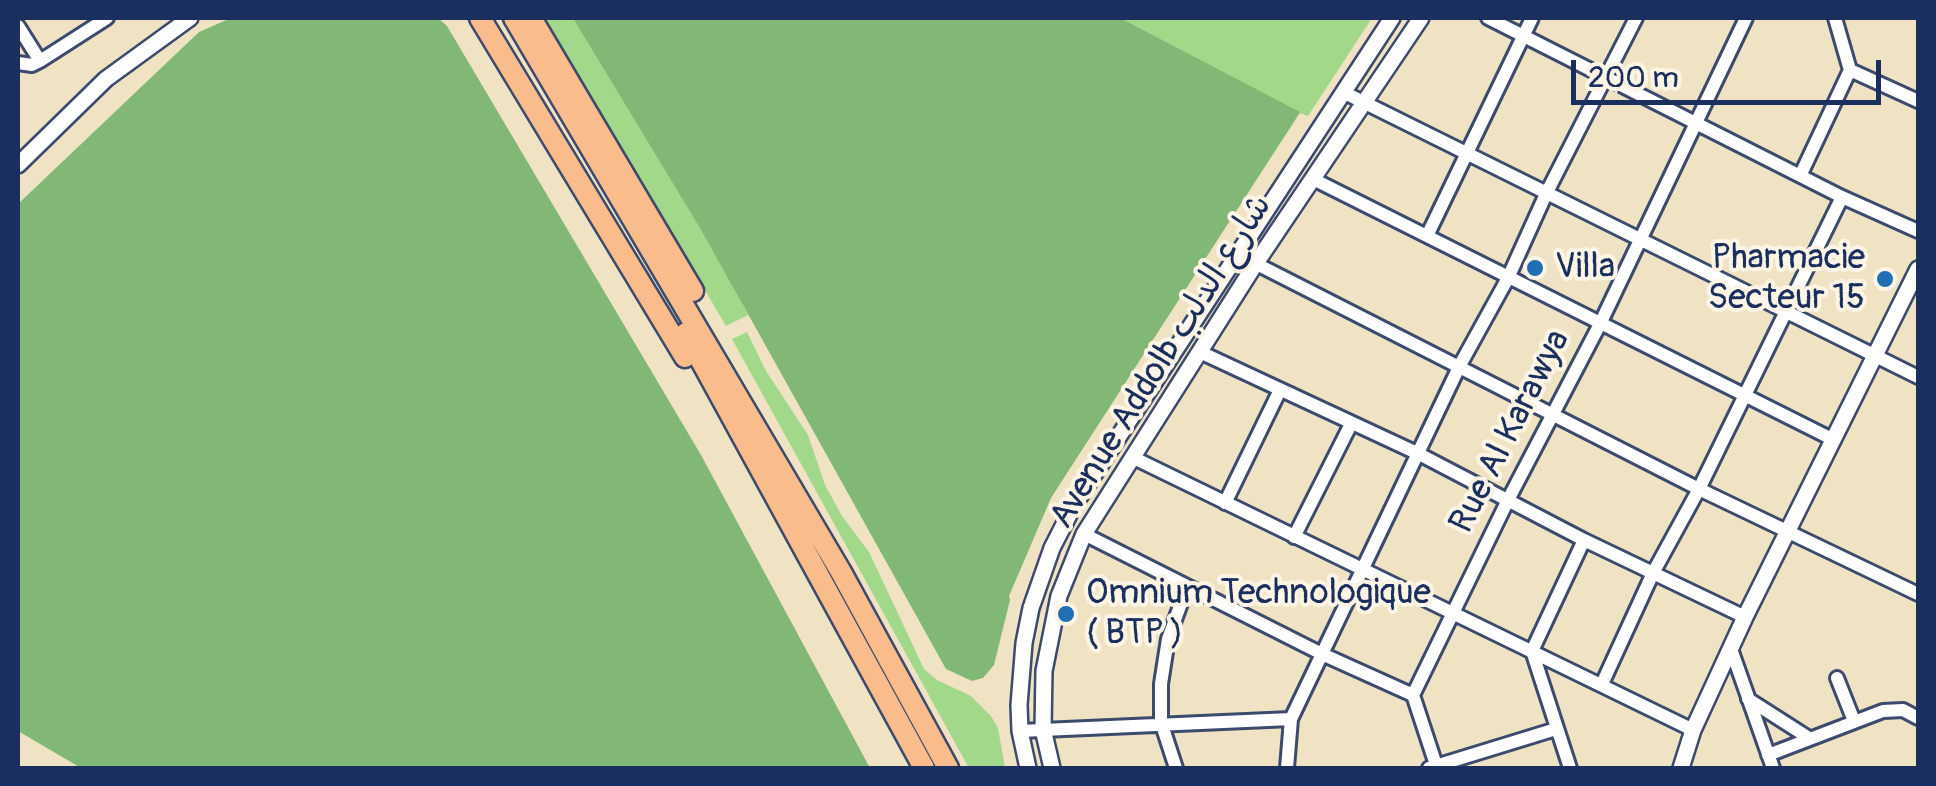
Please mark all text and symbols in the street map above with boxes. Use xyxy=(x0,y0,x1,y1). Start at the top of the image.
scale bar xyxy=(1576,40,1886,102)
text: 200 m xyxy=(1588,59,1679,96)
street label: Avenue Addolb شارع الدلب xyxy=(1042,187,1282,537)
place label: Pharmacie Secteur 15 xyxy=(1708,238,1865,320)
place label: Villa xyxy=(1555,247,1615,289)
marker: Villa xyxy=(1524,257,1546,279)
marker: Pharmacie Secteur 15 xyxy=(1874,268,1896,290)
street label: Rue Al Karawya xyxy=(1442,323,1580,541)
place label: Omnium Technologique ( BTP ) xyxy=(1086,573,1431,655)
marker: Omnium Technologique ( BTP ) xyxy=(1055,603,1077,625)

